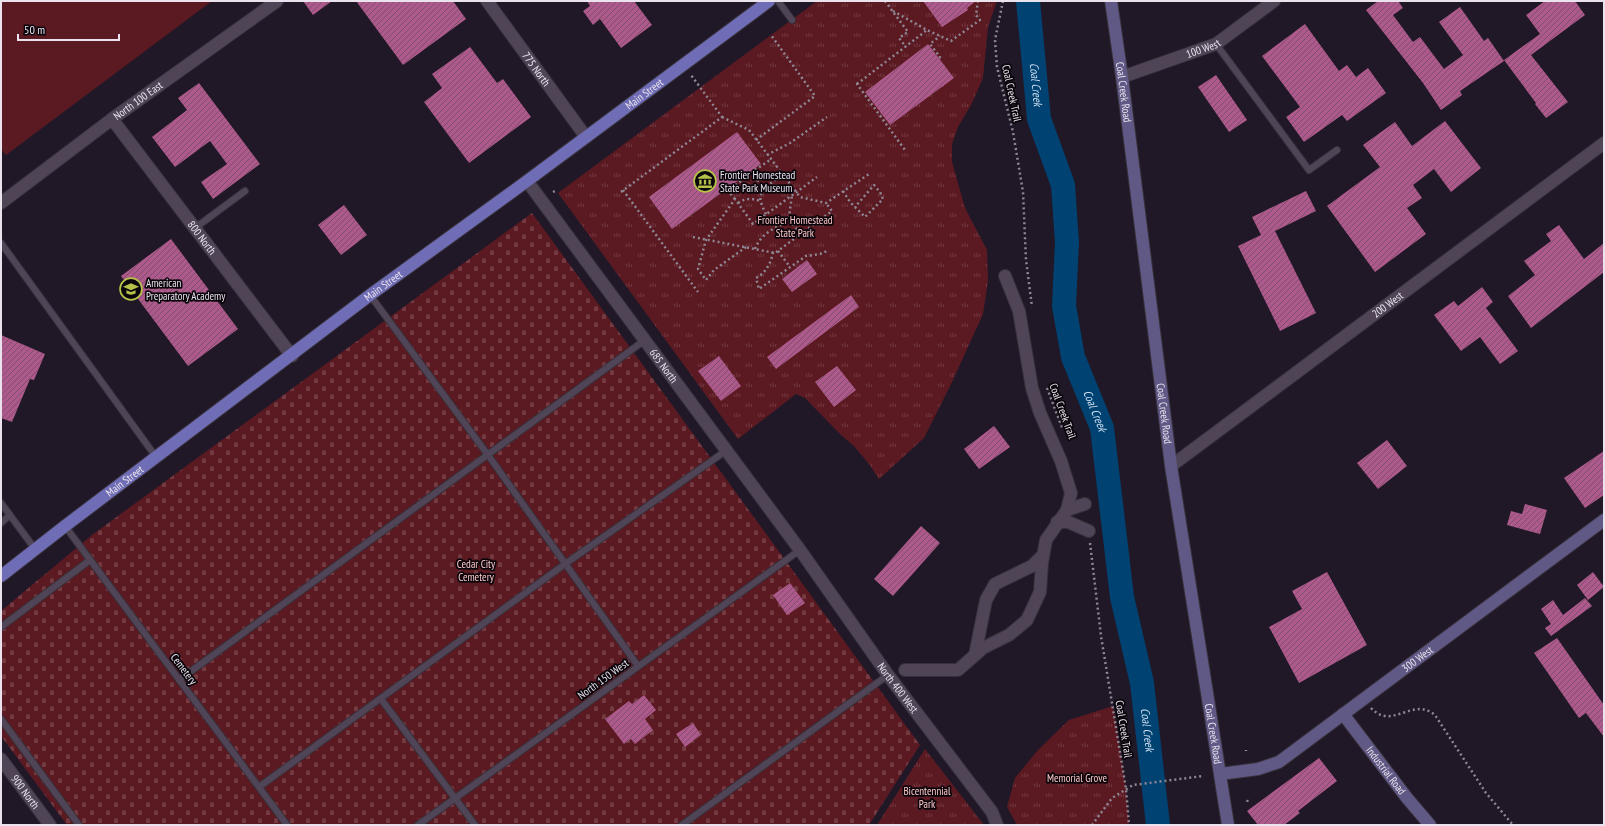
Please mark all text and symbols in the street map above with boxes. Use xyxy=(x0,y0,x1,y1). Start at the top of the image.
scale bar xyxy=(18,16,119,42)
text: 50 m xyxy=(24,22,45,37)
street label: 100 West xyxy=(1184,36,1223,61)
street label: 775 North xyxy=(519,49,554,89)
street label: Coal Creek Road xyxy=(1113,61,1135,123)
water label: Coal Creek xyxy=(1027,62,1046,108)
street label: Coal Creek Trail xyxy=(999,63,1025,123)
street label: Main Street xyxy=(623,75,666,112)
street label: North 100 East xyxy=(110,78,165,123)
museum icon: Frontier Homestead State Park Museum xyxy=(692,168,718,194)
place label: Frontier Homestead State Park Museum xyxy=(720,168,795,195)
park label: Frontier Homestead State Park xyxy=(757,213,833,240)
street label: 800 North xyxy=(185,218,220,258)
street label: Main Street xyxy=(361,267,405,304)
school or university icon: American Preparatory Academy xyxy=(118,276,144,302)
place label: American Preparatory Academy xyxy=(146,276,226,303)
street label: 200 West xyxy=(1369,288,1406,321)
street label: 685 North xyxy=(647,346,681,386)
street label: Coal Creek Trail xyxy=(1046,381,1080,441)
street label: Coal Creek Road xyxy=(1154,382,1175,445)
water label: Coal Creek xyxy=(1080,388,1111,434)
street label: Main Street xyxy=(103,462,146,500)
park label: Cedar City Cemetery xyxy=(457,557,496,584)
street label: 300 West xyxy=(1399,643,1436,675)
street label: Cemetery xyxy=(168,651,201,688)
street label: North 150 West xyxy=(575,656,631,702)
street label: North 400 West xyxy=(874,660,921,716)
street label: Coal Creek Trail xyxy=(1113,699,1136,759)
street label: Coal Creek Road xyxy=(1202,703,1225,765)
water label: Coal Creek xyxy=(1138,707,1158,754)
street label: Industrial Road xyxy=(1363,743,1409,798)
park label: Memorial Grove xyxy=(1047,771,1107,785)
street label: 900 North xyxy=(8,772,43,812)
park label: Bicentennial Park xyxy=(903,784,951,811)

